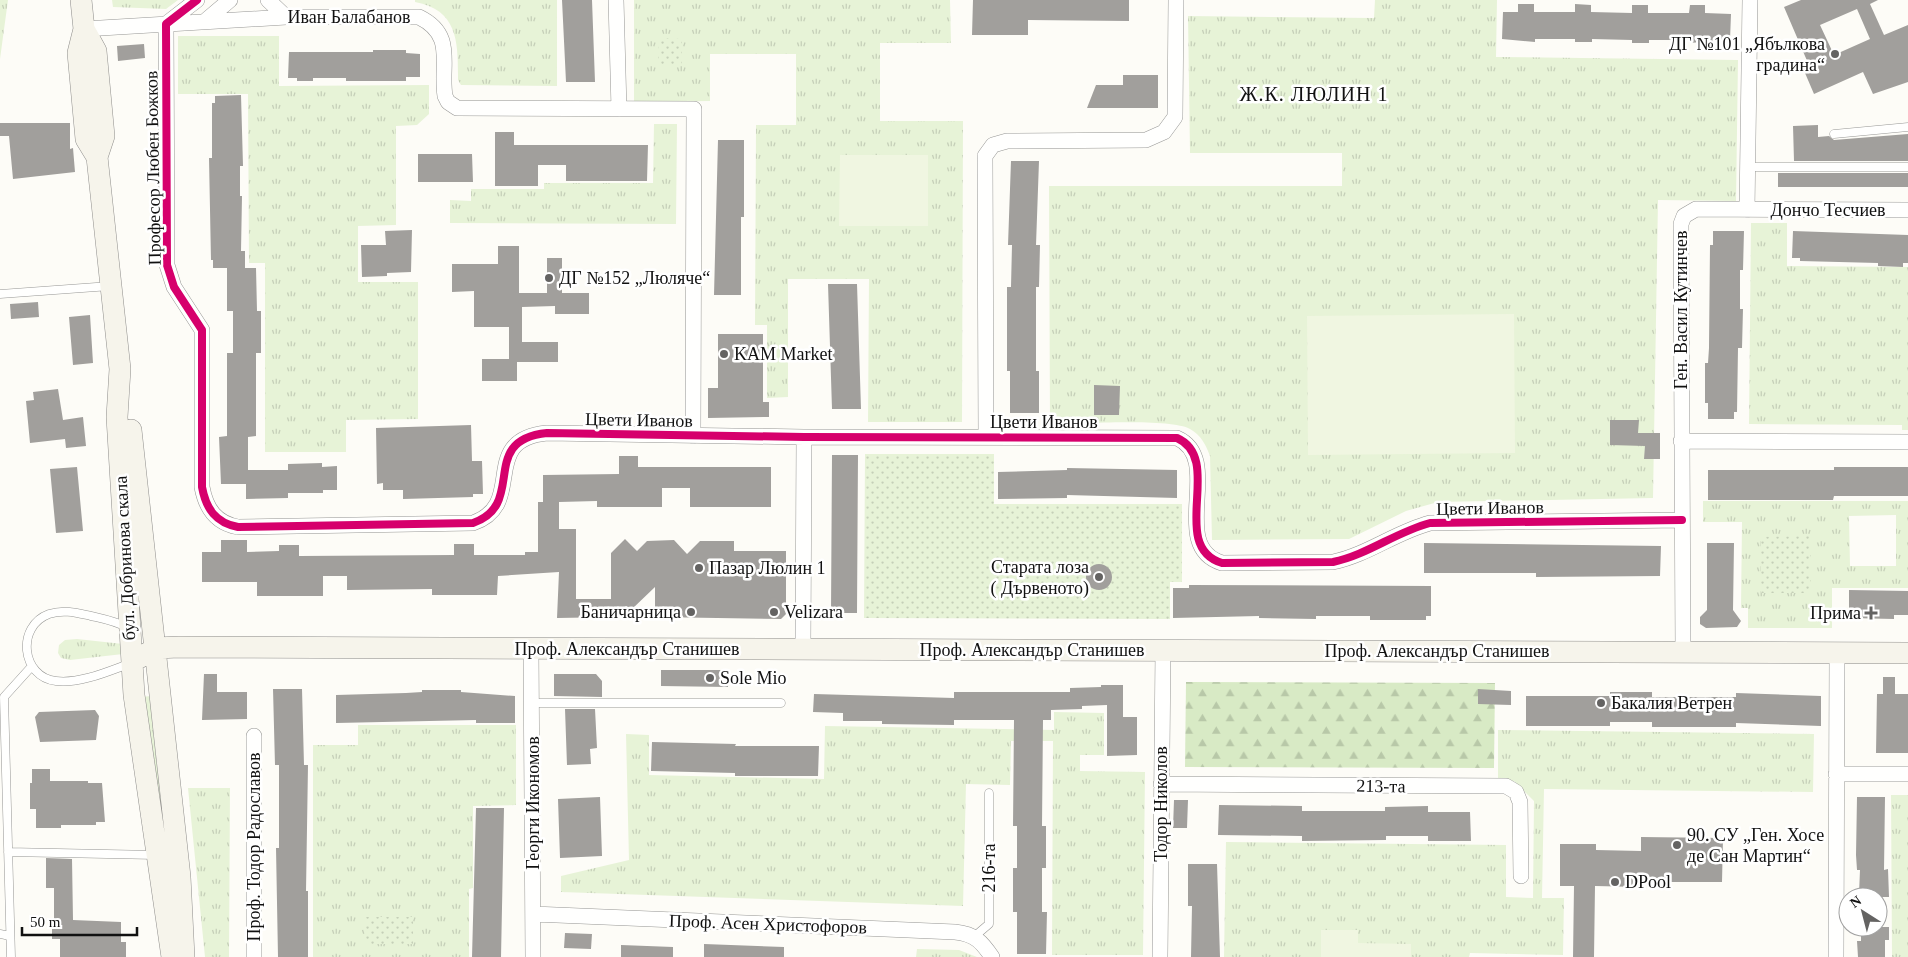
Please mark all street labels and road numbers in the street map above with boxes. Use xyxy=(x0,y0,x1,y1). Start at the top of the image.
street label: Иван Балабанов xyxy=(287,7,411,27)
street label: Професор Любен Божков xyxy=(141,70,165,266)
street label: Дончо Тесчиев xyxy=(1770,200,1886,220)
street label: Ген. Васил Кутинчев xyxy=(1671,230,1691,390)
street label: Цвети Иванов xyxy=(585,409,693,431)
street label: Цвети Иванов xyxy=(990,412,1098,432)
street label: бул. Добринова скала xyxy=(111,475,139,641)
street label: Цвети Иванов xyxy=(1436,497,1544,519)
street label: Проф. Александър Станишев xyxy=(514,639,740,659)
street label: Проф. Александър Станишев xyxy=(919,640,1145,660)
street label: Проф. Александър Станишев xyxy=(1324,641,1550,661)
street label: Георги Икономов xyxy=(523,736,543,870)
street label: Тодор Николов xyxy=(1151,746,1171,862)
street label: Проф. Тодор Радославов xyxy=(244,753,264,941)
street label: 213-та xyxy=(1356,776,1406,796)
street label: 216-та xyxy=(979,843,999,893)
street label: Проф. Асен Христофоров xyxy=(669,911,867,937)

